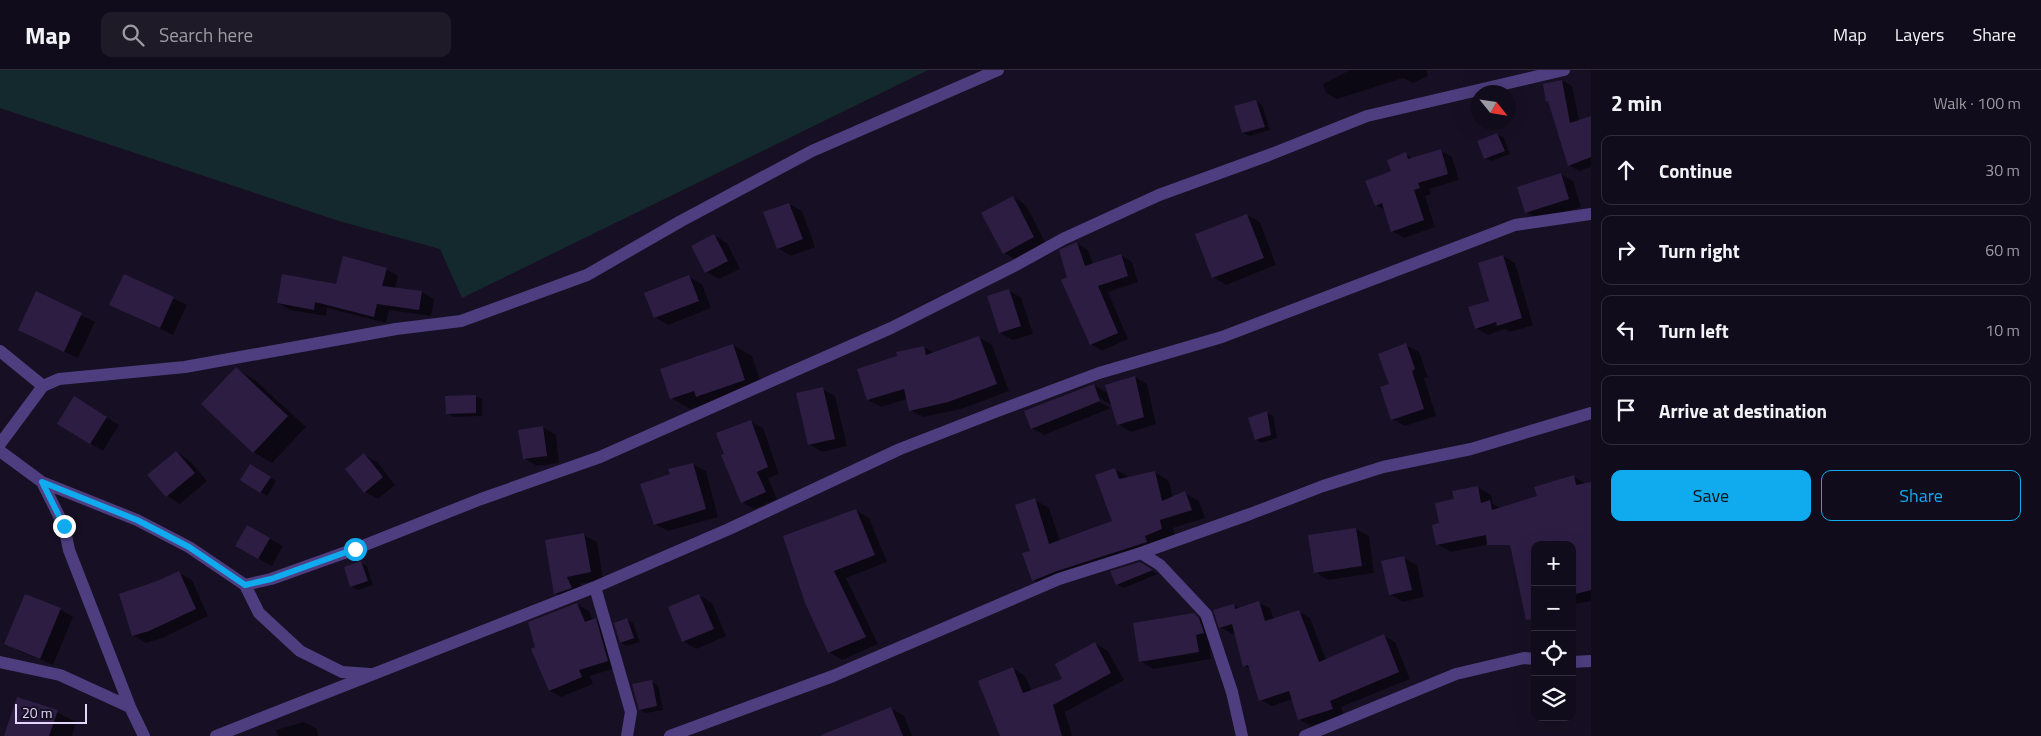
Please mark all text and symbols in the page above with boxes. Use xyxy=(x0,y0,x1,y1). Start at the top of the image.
search box xyxy=(101,12,451,57)
text: Map xyxy=(25,17,71,53)
text: Search here xyxy=(159,20,253,49)
icon: search xyxy=(119,21,147,49)
text: Map xyxy=(1833,21,1867,48)
text: Layers xyxy=(1895,21,1944,48)
text: Share xyxy=(1972,21,2016,48)
north arrow xyxy=(1471,85,1516,130)
text: 2 min xyxy=(1611,87,1662,119)
text: Walk · 100 m xyxy=(1933,91,2021,115)
icon: ahead xyxy=(1612,156,1640,184)
text: Continue xyxy=(1659,156,1732,185)
text: 30 m xyxy=(1985,158,2020,182)
icon: right xyxy=(1612,236,1640,264)
text: Turn right xyxy=(1659,236,1740,265)
text: 60 m xyxy=(1985,238,2020,262)
icon: left xyxy=(1612,316,1640,344)
text: Turn left xyxy=(1659,316,1729,345)
text: 10 m xyxy=(1985,318,2020,342)
icon: arrive xyxy=(1612,396,1640,424)
text: Arrive at destination xyxy=(1659,396,1827,425)
button: Save xyxy=(1611,470,1811,521)
button: Share xyxy=(1821,470,2021,521)
route end xyxy=(53,515,76,538)
route start xyxy=(344,538,367,561)
map controls xyxy=(1531,541,1576,721)
button: + xyxy=(1531,541,1576,586)
button: − xyxy=(1531,586,1576,631)
button: locate xyxy=(1531,631,1576,676)
button: layers xyxy=(1531,676,1576,721)
scale bar xyxy=(15,701,88,724)
text: 20 m xyxy=(22,702,52,723)

